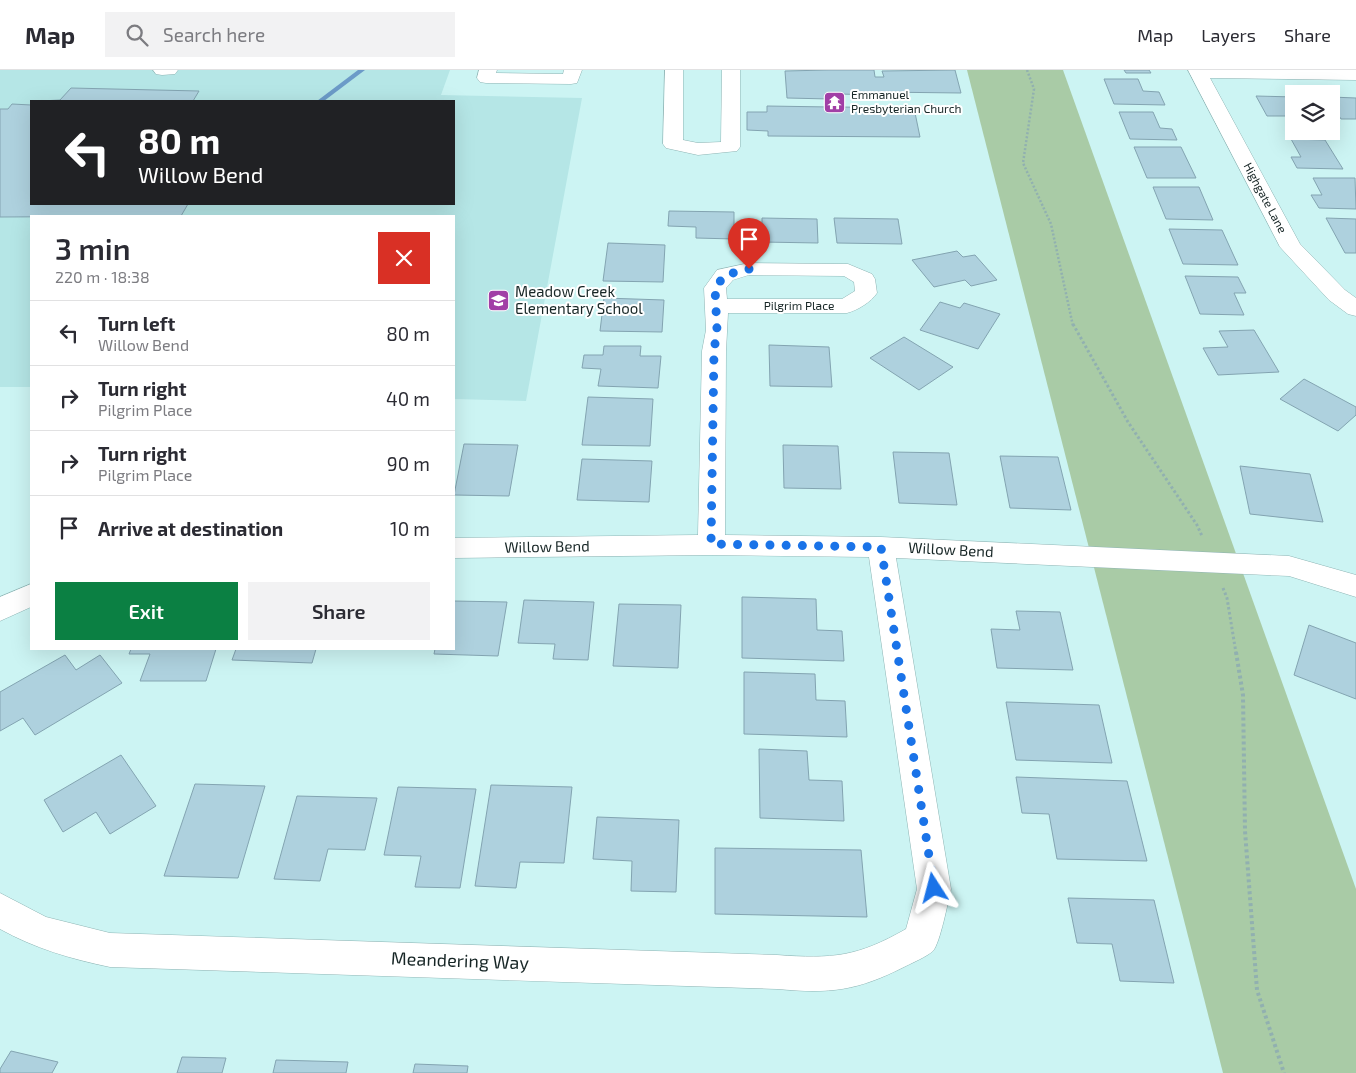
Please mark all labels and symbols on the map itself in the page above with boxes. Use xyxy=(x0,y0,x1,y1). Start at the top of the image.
place label: Emmanuel Presbyterian Church xyxy=(851,87,962,115)
temple icon: Emmanuel Presbyterian Church xyxy=(823,90,847,114)
street label: Highgate Lane xyxy=(1241,160,1290,235)
pin xyxy=(728,218,770,269)
place label: Meadow Creek Elementary School xyxy=(515,282,643,317)
school or university icon: Meadow Creek Elementary School xyxy=(487,289,511,313)
street label: Pilgrim Place xyxy=(764,298,834,312)
street label: Willow Bend xyxy=(504,536,590,556)
street label: Willow Bend xyxy=(908,538,994,560)
position arrow xyxy=(907,861,959,913)
street label: Meandering Way xyxy=(391,947,530,973)

